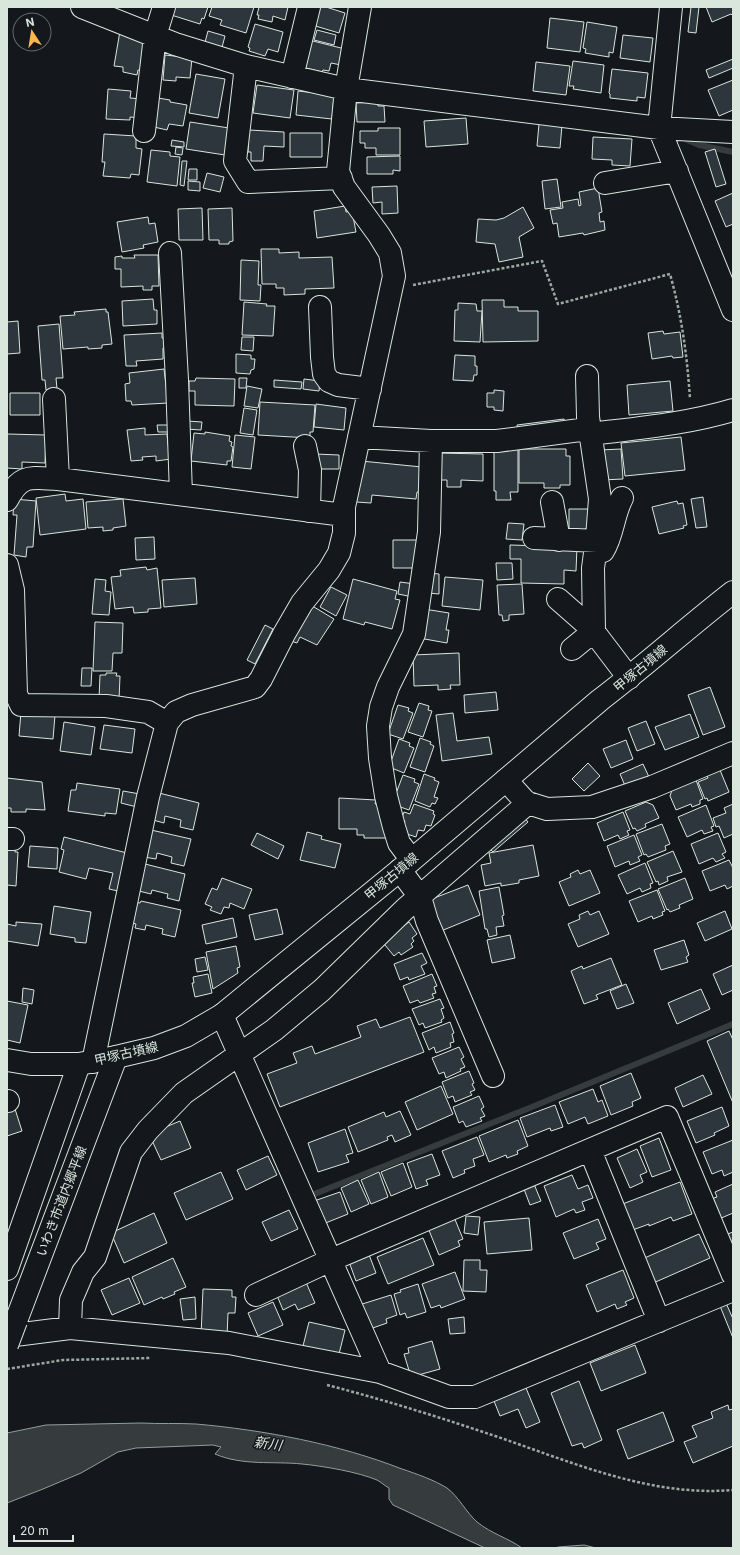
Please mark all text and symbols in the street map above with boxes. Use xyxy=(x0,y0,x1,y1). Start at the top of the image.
north arrow xyxy=(12,12,52,52)
text: N xyxy=(24,14,35,30)
street label: 甲塚古墳線 xyxy=(610,641,670,695)
street label: 甲塚古墳線 xyxy=(361,849,421,903)
street label: 甲塚古墳線 xyxy=(93,1038,159,1068)
street label: いわき市道内郷平線 xyxy=(33,1144,89,1258)
water label: 新川 xyxy=(253,1433,285,1454)
scale bar xyxy=(14,1517,73,1543)
text: 20 m xyxy=(20,1523,49,1538)

